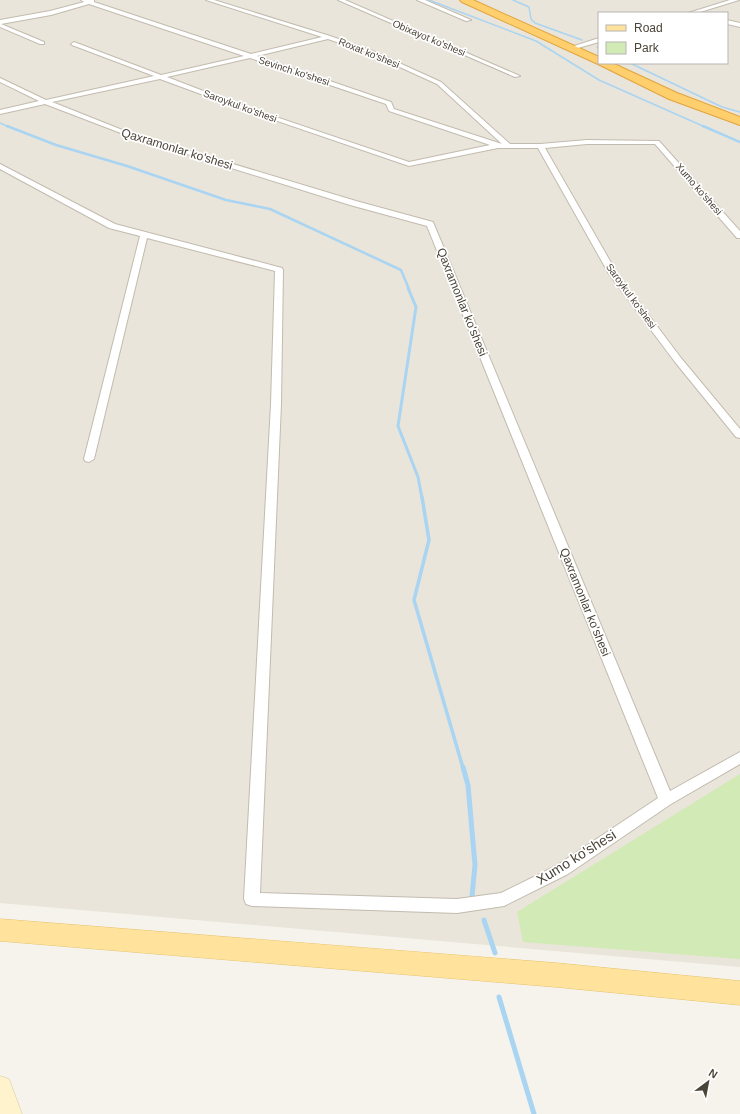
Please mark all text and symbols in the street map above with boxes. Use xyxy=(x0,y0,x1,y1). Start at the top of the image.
legend xyxy=(598,12,728,64)
street label: Obixayot ko'shesi xyxy=(391,18,467,58)
text: Road xyxy=(634,21,663,35)
street label: Roxat ko'shesi xyxy=(337,36,401,70)
text: Park xyxy=(634,41,660,55)
street label: Sevinch ko'shesi xyxy=(257,54,331,88)
street label: Saroykul ko'shesi xyxy=(202,88,278,124)
street label: Qaxramonlar ko'shesi xyxy=(120,125,234,173)
street label: Xumo ko'shesi xyxy=(674,161,724,217)
street label: Qaxramonlar ko'shesi xyxy=(434,246,490,358)
street label: Saroykul ko'shesi xyxy=(604,261,658,331)
street label: Qaxramonlar ko'shesi xyxy=(557,546,613,658)
street label: Xumo ko'shesi xyxy=(533,826,619,888)
north arrow xyxy=(688,1062,728,1102)
text: N xyxy=(707,1066,720,1081)

